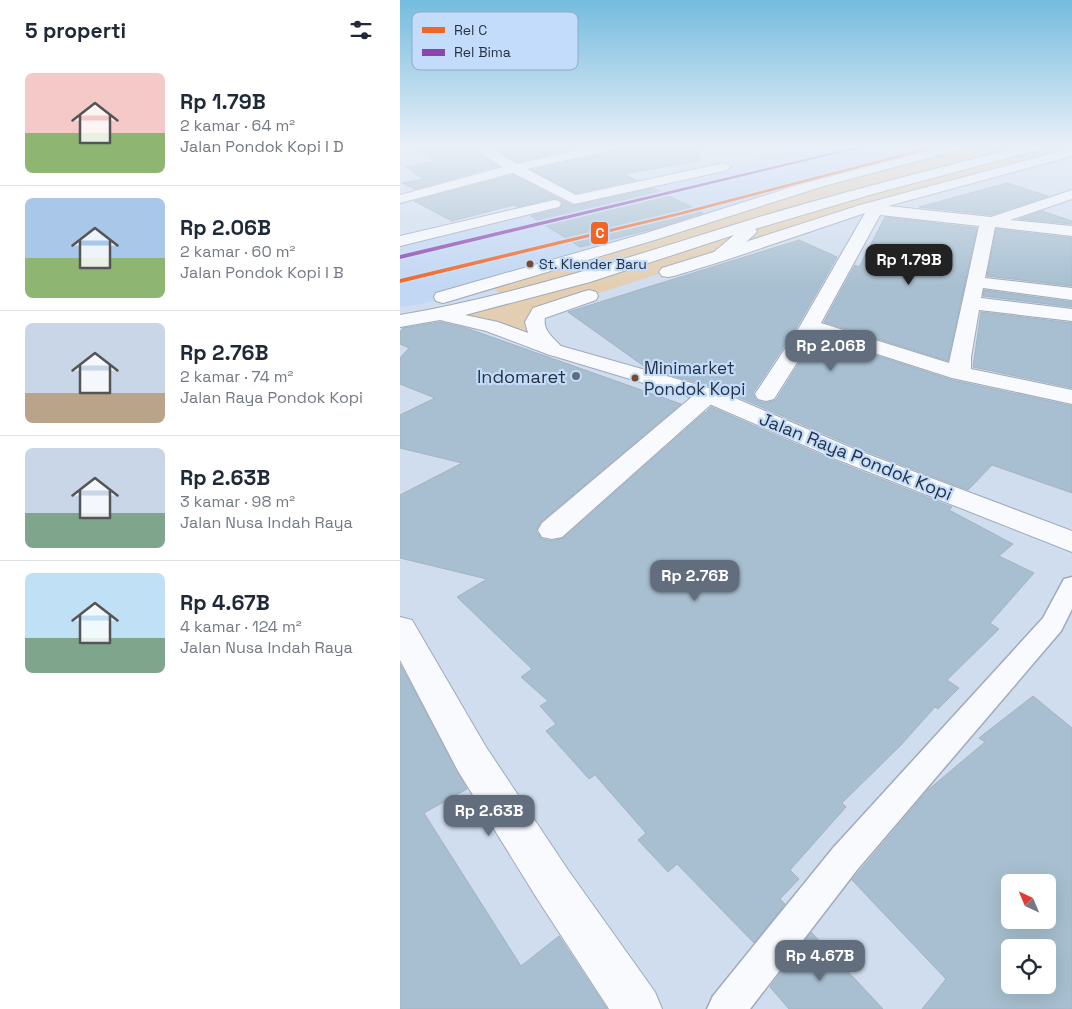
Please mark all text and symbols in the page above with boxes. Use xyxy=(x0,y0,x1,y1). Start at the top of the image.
legend xyxy=(412,12,578,70)
icon: filters xyxy=(347,16,375,44)
text: 5 properti xyxy=(25,17,126,44)
text: Rel C xyxy=(454,21,487,39)
text: Rel Bima xyxy=(454,43,511,61)
text: Rp 1.79B xyxy=(180,88,266,115)
icon: home xyxy=(65,93,125,153)
text: 2 kamar · 64 m² xyxy=(180,115,295,136)
text: Jalan Pondok Kopi I D xyxy=(180,136,344,157)
text: Rp 2.06B xyxy=(180,214,271,241)
icon: home xyxy=(65,218,125,278)
line badge: C xyxy=(590,221,609,245)
text: C xyxy=(595,224,605,242)
text: 2 kamar · 60 m² xyxy=(180,241,295,262)
pin: Rp 1.79B xyxy=(857,244,961,286)
text: Rp 1.79B xyxy=(876,249,942,270)
place label: St. Klender Baru xyxy=(539,255,647,273)
marker: St. Klender Baru xyxy=(525,259,535,269)
text: Jalan Pondok Kopi I B xyxy=(180,262,344,283)
pin: Rp 2.06B xyxy=(779,330,883,372)
text: Rp 2.06B xyxy=(796,335,866,356)
text: Rp 2.76B xyxy=(180,339,269,366)
icon: home xyxy=(65,343,125,403)
place label: Minimarket Pondok Kopi xyxy=(644,357,745,400)
place label: Indomaret xyxy=(477,365,566,388)
text: 2 kamar · 74 m² xyxy=(180,366,293,387)
marker: Indomaret xyxy=(570,370,582,382)
marker: Minimarket Pondok Kopi xyxy=(630,373,640,383)
text: Jalan Raya Pondok Kopi xyxy=(180,387,363,408)
street label: Jalan Raya Pondok Kopi xyxy=(756,407,956,505)
text: Rp 2.63B xyxy=(180,464,270,491)
icon: home xyxy=(65,468,125,528)
text: 3 kamar · 98 m² xyxy=(180,491,295,512)
text: Jalan Nusa Indah Raya xyxy=(180,512,353,533)
pin: Rp 2.76B xyxy=(643,560,747,602)
text: Rp 2.76B xyxy=(661,565,729,586)
text: Rp 4.67B xyxy=(180,589,270,616)
icon: home xyxy=(65,593,125,653)
text: 4 kamar · 124 m² xyxy=(180,616,302,637)
text: Jalan Nusa Indah Raya xyxy=(180,637,353,658)
pin: Rp 2.63B xyxy=(437,794,541,837)
text: Rp 2.63B xyxy=(455,800,523,821)
north arrow xyxy=(1001,874,1056,929)
map controls xyxy=(1001,874,1056,994)
button: locate xyxy=(1001,939,1056,994)
pin: Rp 4.67B xyxy=(768,940,872,982)
text: Rp 4.67B xyxy=(786,945,854,966)

